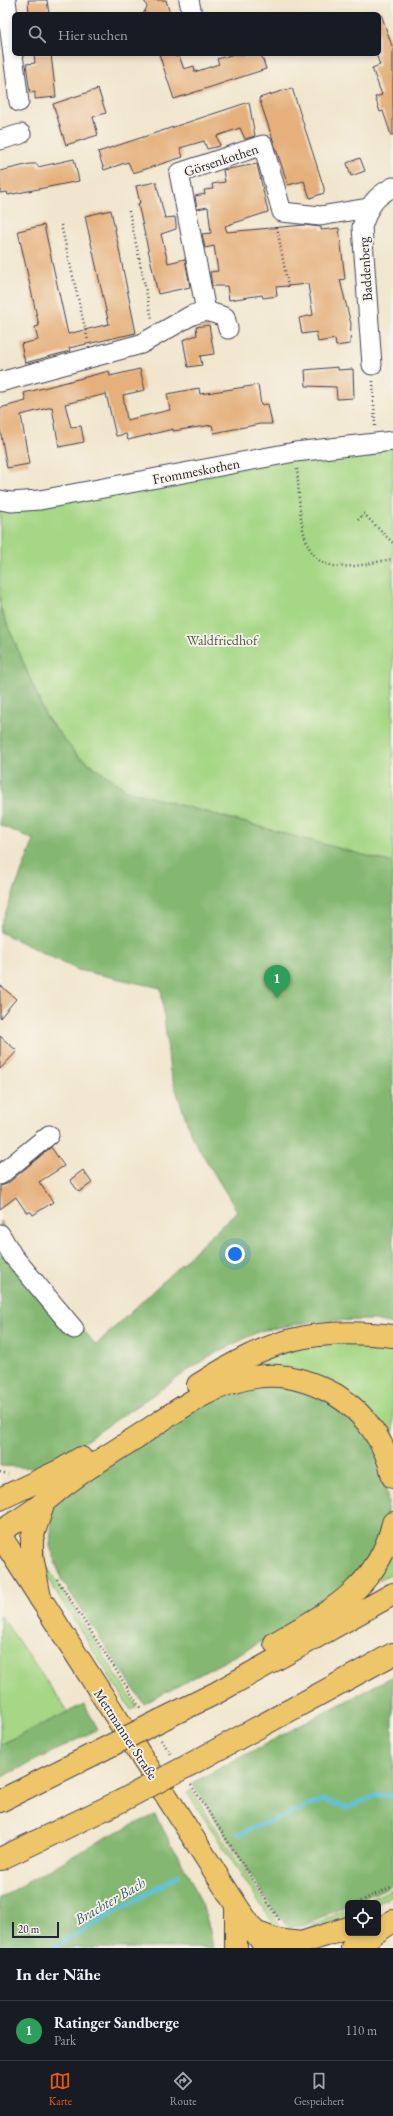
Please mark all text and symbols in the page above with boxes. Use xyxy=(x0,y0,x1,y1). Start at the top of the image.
search box xyxy=(12,12,381,56)
icon: search xyxy=(26,23,48,45)
text: Hier suchen xyxy=(58,25,128,44)
street label: Görsenkothen xyxy=(182,139,261,180)
street label: Baddenberg xyxy=(354,235,376,302)
street label: Frommeskothen xyxy=(151,454,242,488)
park label: Waldfriedhof xyxy=(186,631,259,649)
pin: 1 xyxy=(264,965,290,998)
your location xyxy=(225,1244,245,1264)
street label: Mettmanner Straße xyxy=(90,1685,162,1783)
water label: Brachter Bach xyxy=(70,1872,149,1929)
map controls xyxy=(345,1900,381,1936)
button: locate xyxy=(345,1900,381,1936)
scale bar xyxy=(12,1920,59,1939)
text: 20 m xyxy=(18,1922,39,1936)
text: In der Nähe xyxy=(16,1963,101,1985)
text: Ratinger Sandberge xyxy=(54,2013,179,2032)
text: 1 xyxy=(26,2022,32,2039)
text: 110 m xyxy=(346,2022,377,2039)
text: Park xyxy=(54,2032,76,2049)
tab: Karte xyxy=(49,2070,72,2108)
tab: Route xyxy=(170,2070,197,2108)
tab: Gespeichert xyxy=(294,2070,344,2108)

